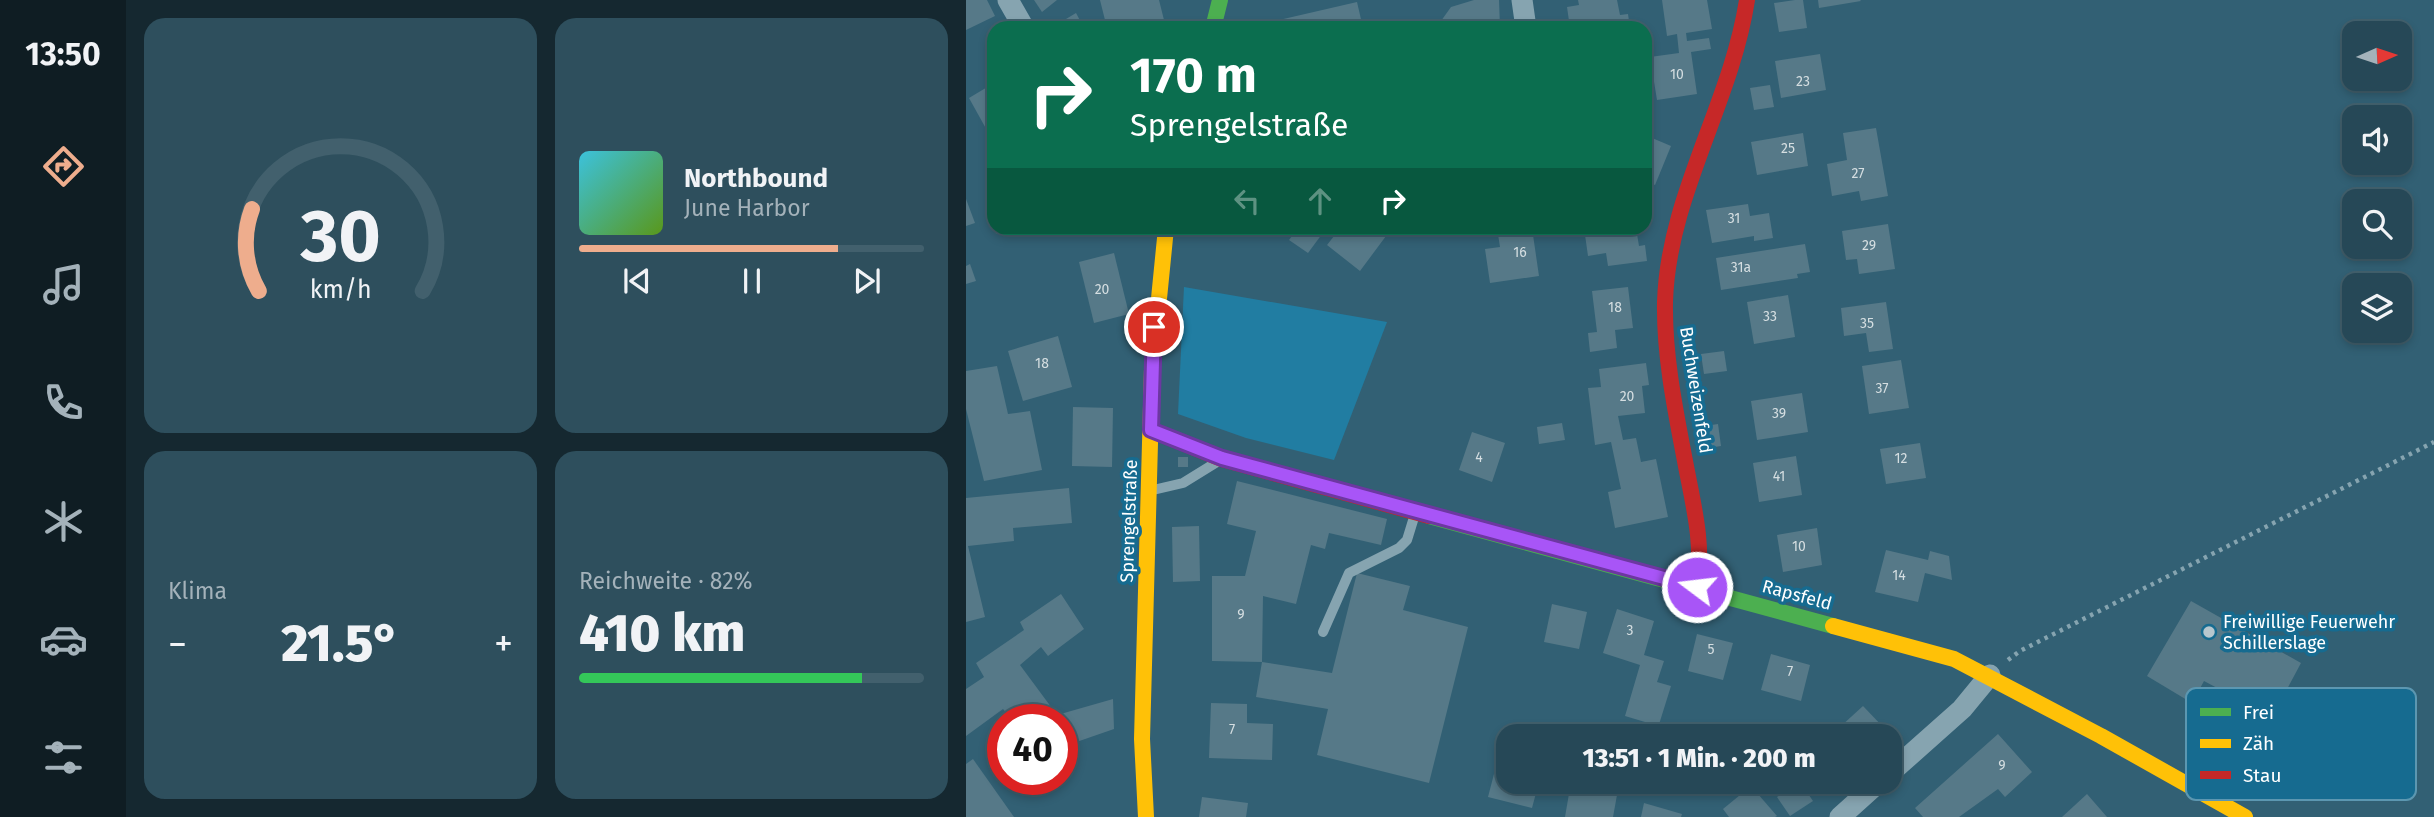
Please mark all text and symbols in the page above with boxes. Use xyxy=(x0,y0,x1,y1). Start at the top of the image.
north arrow xyxy=(2342,21,2412,91)
map controls xyxy=(2342,21,2412,343)
text: 13:50 xyxy=(25,35,101,73)
text: 170 m xyxy=(1130,46,1257,105)
icon: right xyxy=(1015,49,1106,140)
house number: 10 xyxy=(1670,66,1684,83)
house number: 23 xyxy=(1796,73,1810,90)
button: sound xyxy=(2342,105,2412,175)
text: Sprengelstraße xyxy=(1130,106,1349,144)
house number: 25 xyxy=(1781,140,1795,157)
icon: directions xyxy=(39,142,88,191)
text: Northbound xyxy=(684,163,828,194)
house number: 27 xyxy=(1851,165,1865,182)
icon: left xyxy=(1228,182,1266,220)
icon: ahead xyxy=(1301,182,1339,220)
icon: right xyxy=(1374,182,1412,220)
button: search xyxy=(2342,189,2412,259)
text: 30 xyxy=(299,194,381,281)
text: June Harbor xyxy=(684,194,810,222)
house number: 31 xyxy=(1728,210,1740,227)
house number: 29 xyxy=(1862,237,1876,254)
house number: 16 xyxy=(1513,244,1527,261)
house number: 31a xyxy=(1731,259,1751,276)
icon: music xyxy=(39,260,88,309)
icon: previous xyxy=(618,262,656,300)
icon: pause xyxy=(733,262,771,300)
icon: next xyxy=(848,262,886,300)
button: layers xyxy=(2342,273,2412,343)
text: km/h xyxy=(310,275,371,305)
house number: 20 xyxy=(1095,281,1110,298)
pin xyxy=(1124,297,1184,357)
house number: 18 xyxy=(1608,299,1622,316)
icon: arrive xyxy=(1135,308,1173,346)
house number: 33 xyxy=(1763,308,1777,325)
house number: 35 xyxy=(1860,315,1874,332)
street label: Buchweizenfeld xyxy=(1675,325,1717,455)
house number: 18 xyxy=(1035,355,1049,372)
icon: phone xyxy=(39,378,88,427)
house number: 37 xyxy=(1875,380,1889,397)
house number: 20 xyxy=(1620,388,1635,405)
house number: 39 xyxy=(1772,405,1786,422)
house number: 4 xyxy=(1475,449,1483,466)
house number: 12 xyxy=(1895,450,1908,467)
street label: Sprengelstraße xyxy=(1116,459,1142,583)
house number: 41 xyxy=(1773,468,1785,485)
icon: climate xyxy=(39,497,88,546)
house number: 10 xyxy=(1792,538,1806,555)
position arrow xyxy=(1660,550,1734,624)
text: Reichweite · 82% xyxy=(579,567,753,595)
house number: 14 xyxy=(1892,567,1906,584)
street label: Rapsfeld xyxy=(1760,575,1834,615)
text: Klima xyxy=(168,577,227,605)
text: 410 km xyxy=(579,602,745,665)
house number: 9 xyxy=(1237,606,1245,623)
place label: Freiwillige Feuerwehr Schillerslage xyxy=(2223,611,2395,654)
text: 21.5° xyxy=(281,612,400,675)
icon: car xyxy=(39,615,88,664)
text: − xyxy=(168,621,187,667)
text: + xyxy=(494,621,513,667)
house number: 3 xyxy=(1627,622,1634,639)
marker: Freiwillige Feuerwehr Schillerslage xyxy=(2201,624,2217,640)
house number: 5 xyxy=(1707,641,1715,658)
house number: 7 xyxy=(1787,663,1793,680)
legend xyxy=(2186,688,2416,800)
text: Frei xyxy=(2243,701,2274,724)
speed limit sign: 40 xyxy=(987,704,1078,795)
house number: 7 xyxy=(1229,721,1235,738)
text: Zäh xyxy=(2243,732,2274,755)
icon: filters xyxy=(39,733,88,782)
text: 13:51 · 1 Min. · 200 m xyxy=(1582,743,1816,774)
house number: 9 xyxy=(1998,757,2006,774)
text: Stau xyxy=(2243,764,2281,787)

